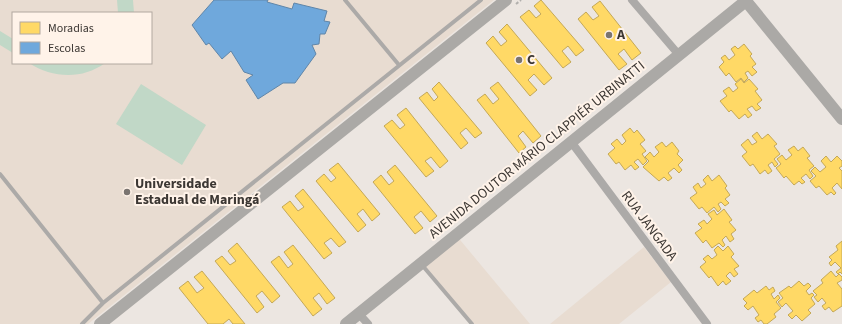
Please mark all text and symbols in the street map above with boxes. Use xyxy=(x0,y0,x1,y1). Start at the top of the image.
legend xyxy=(12,12,152,64)
text: Moradias xyxy=(48,20,94,37)
place label: A xyxy=(616,25,626,45)
marker: A xyxy=(604,30,614,40)
text: Escolas xyxy=(48,40,85,57)
place label: C xyxy=(527,50,535,70)
marker: C xyxy=(514,55,524,65)
street label: AVENIDA DOUTOR MÁRIO CLAPPIÉR URBINATTI xyxy=(425,56,649,244)
place label: Universidade Estadual de Maringá xyxy=(135,174,259,210)
marker: Universidade Estadual de Maringá xyxy=(122,187,132,197)
street label: RUA JANGADA xyxy=(616,187,682,265)

